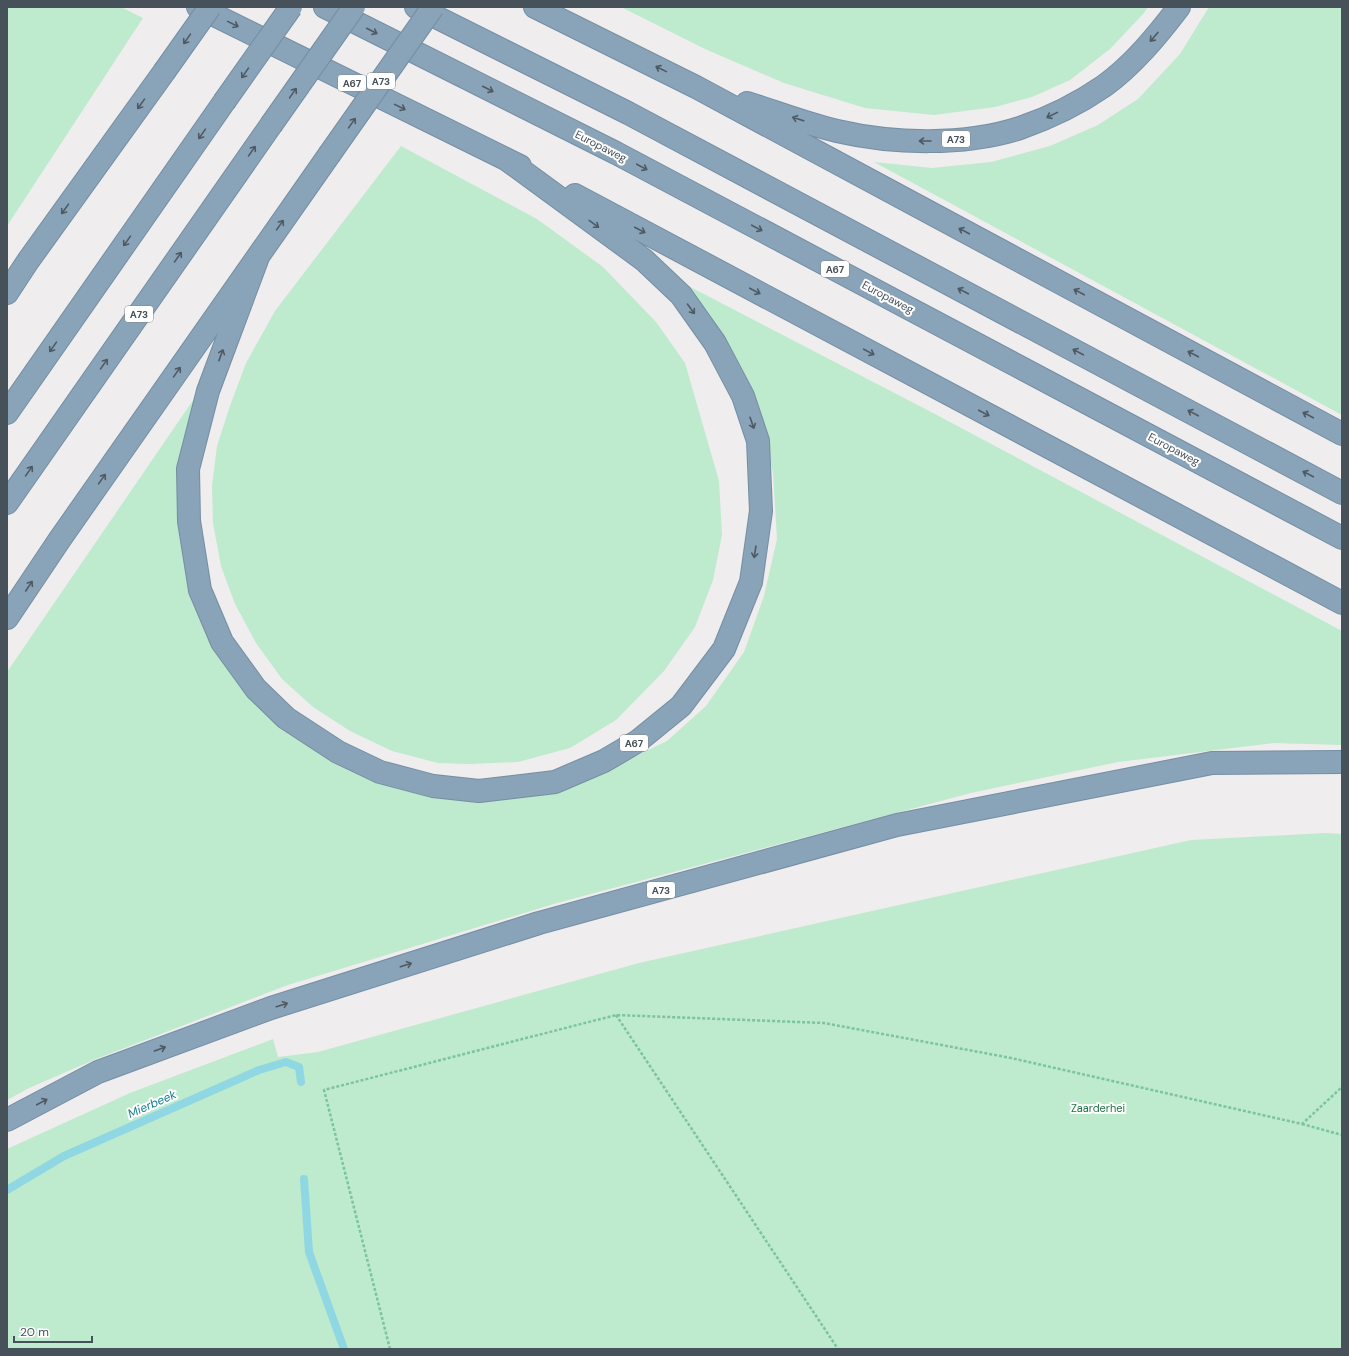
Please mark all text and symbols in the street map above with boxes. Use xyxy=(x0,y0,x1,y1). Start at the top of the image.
one-way arrow xyxy=(227,21,239,28)
one-way arrow xyxy=(366,28,378,35)
one-way arrow xyxy=(1150,32,1159,43)
one-way arrow xyxy=(183,33,191,44)
one-way arrow xyxy=(655,65,667,72)
one-way arrow xyxy=(241,67,249,78)
road number: A73 xyxy=(367,73,395,89)
road number: A67 xyxy=(338,75,366,91)
one-way arrow xyxy=(482,86,494,93)
one-way arrow xyxy=(289,87,297,98)
one-way arrow xyxy=(137,98,145,109)
one-way arrow xyxy=(394,103,406,111)
one-way arrow xyxy=(1046,112,1058,119)
one-way arrow xyxy=(792,115,805,122)
one-way arrow xyxy=(348,118,356,129)
street label: Europaweg xyxy=(573,127,629,165)
one-way arrow xyxy=(198,128,206,139)
road number: A73 xyxy=(942,131,970,147)
one-way arrow xyxy=(919,137,932,145)
one-way arrow xyxy=(248,146,256,157)
one-way arrow xyxy=(636,164,648,171)
one-way arrow xyxy=(61,204,69,215)
one-way arrow xyxy=(589,219,600,228)
one-way arrow xyxy=(276,220,284,231)
one-way arrow xyxy=(750,225,762,232)
one-way arrow xyxy=(958,226,970,234)
one-way arrow xyxy=(634,227,646,234)
one-way arrow xyxy=(123,235,131,246)
one-way arrow xyxy=(174,252,182,263)
road number: A67 xyxy=(821,261,849,277)
street label: Europaweg xyxy=(860,278,916,316)
one-way arrow xyxy=(957,287,969,295)
one-way arrow xyxy=(748,288,760,295)
one-way arrow xyxy=(1073,288,1085,295)
one-way arrow xyxy=(687,303,695,314)
road number: A73 xyxy=(125,306,153,322)
one-way arrow xyxy=(49,341,57,352)
one-way arrow xyxy=(1072,348,1084,356)
one-way arrow xyxy=(218,349,226,361)
one-way arrow xyxy=(863,349,875,356)
one-way arrow xyxy=(1187,349,1199,357)
one-way arrow xyxy=(100,359,108,370)
one-way arrow xyxy=(173,367,181,378)
one-way arrow xyxy=(978,409,990,417)
one-way arrow xyxy=(1187,409,1199,417)
one-way arrow xyxy=(1302,411,1314,418)
one-way arrow xyxy=(749,417,756,430)
street label: Europaweg xyxy=(1146,430,1202,468)
one-way arrow xyxy=(25,465,33,476)
one-way arrow xyxy=(1302,470,1314,478)
one-way arrow xyxy=(98,473,106,484)
one-way arrow xyxy=(751,545,759,558)
one-way arrow xyxy=(25,581,33,592)
road number: A67 xyxy=(620,735,648,751)
road number: A73 xyxy=(647,882,675,898)
one-way arrow xyxy=(400,961,413,968)
one-way arrow xyxy=(276,1001,289,1008)
one-way arrow xyxy=(154,1045,166,1053)
water label: Mierbeek xyxy=(125,1086,180,1122)
one-way arrow xyxy=(35,1098,47,1105)
park label: Zaarderhei xyxy=(1071,1101,1125,1115)
scale bar xyxy=(14,1318,92,1344)
text: 20 m xyxy=(20,1324,49,1340)

